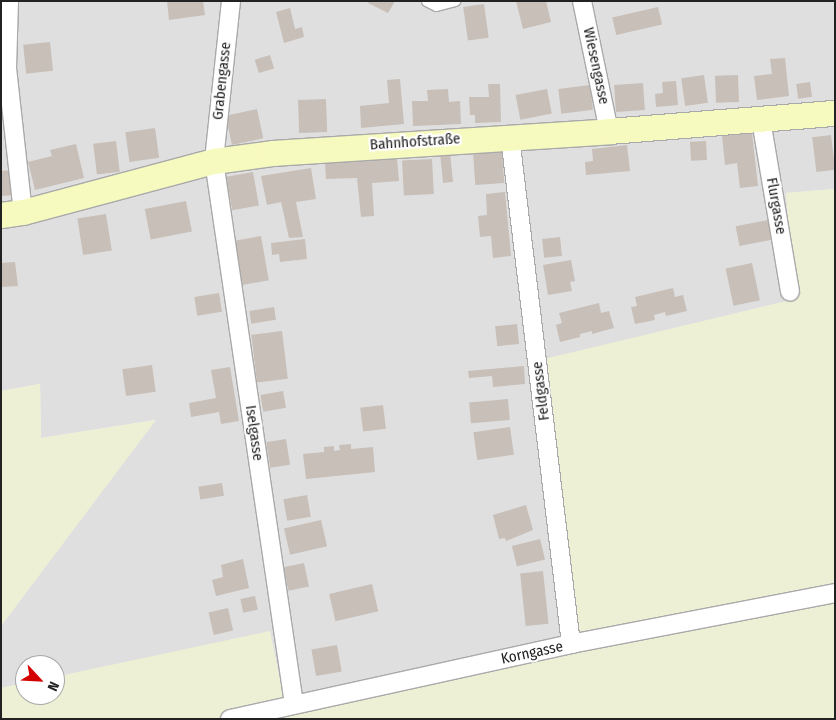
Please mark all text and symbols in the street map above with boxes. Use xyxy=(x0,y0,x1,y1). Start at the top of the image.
street label: Wiesengasse xyxy=(579,26,613,106)
street label: Grabengasse xyxy=(209,41,235,121)
street label: Bahnhofstraße xyxy=(369,130,461,154)
street label: Flurgasse xyxy=(762,176,790,236)
street label: Feldgasse xyxy=(528,360,554,422)
street label: Iselgasse xyxy=(241,404,267,462)
street label: Korngasse xyxy=(499,638,565,668)
north arrow xyxy=(15,655,65,705)
text: N xyxy=(44,679,63,694)

